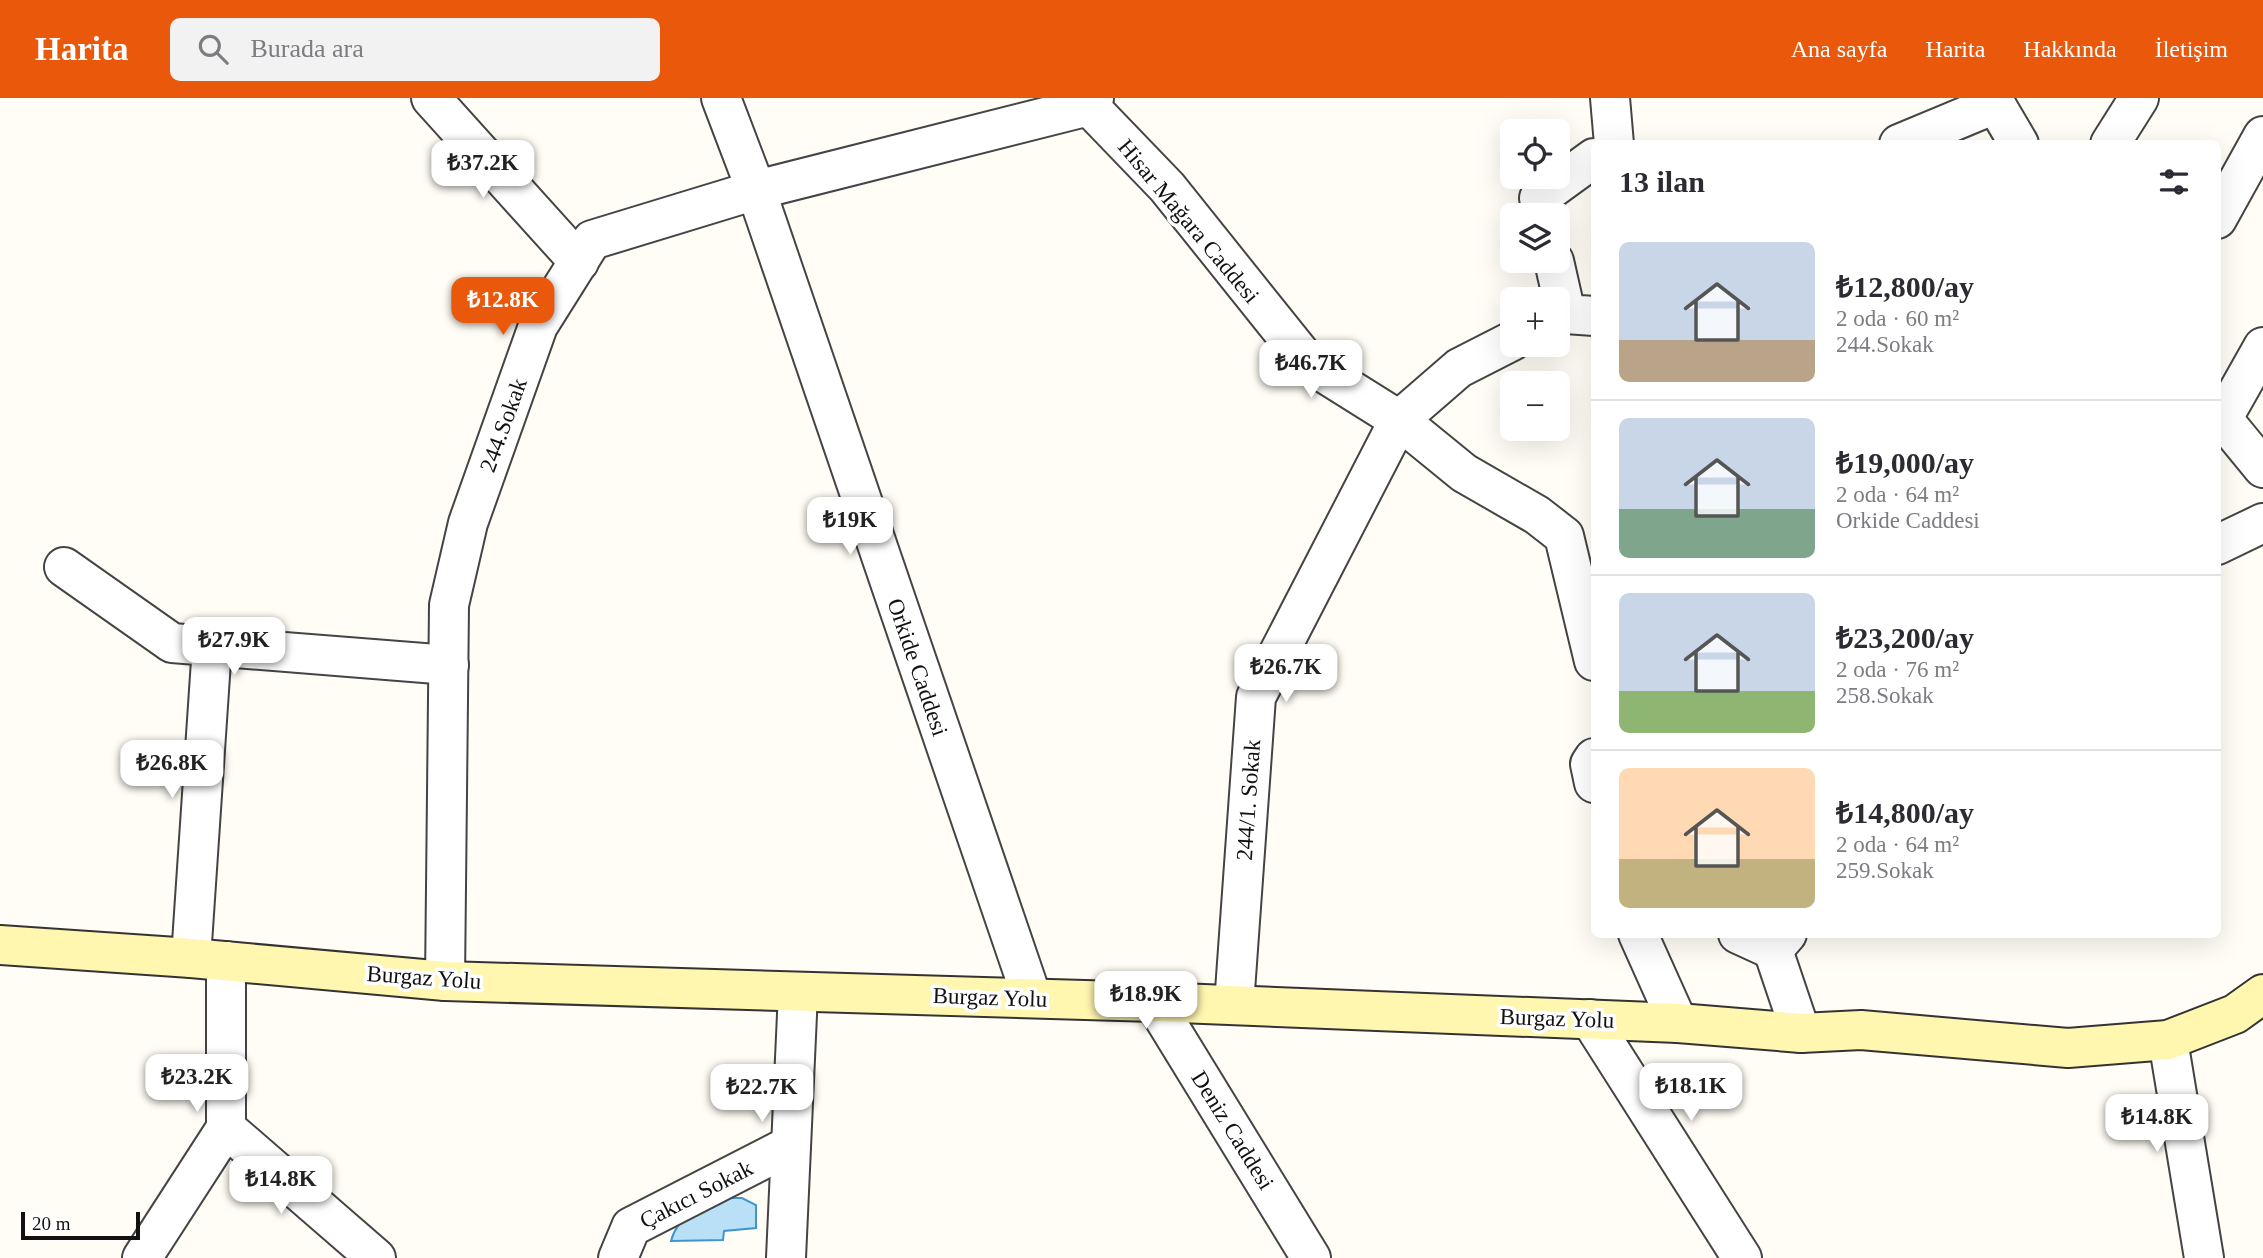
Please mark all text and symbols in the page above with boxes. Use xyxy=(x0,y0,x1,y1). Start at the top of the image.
search box xyxy=(170,18,660,81)
icon: search xyxy=(194,30,232,68)
text: Harita xyxy=(35,31,128,67)
text: Burada ara xyxy=(250,34,364,63)
text: Ana sayfa xyxy=(1791,36,1887,62)
text: Harita xyxy=(1925,36,1985,62)
text: Hakkında xyxy=(2023,36,2117,62)
text: İletişim xyxy=(2155,36,2228,62)
map controls xyxy=(1500,119,1570,441)
button: locate xyxy=(1500,119,1570,189)
street label: Hisar Mağara Caddesi xyxy=(1113,135,1264,308)
pin: ₺37.2K xyxy=(426,140,540,200)
text: ₺37.2K xyxy=(447,150,519,175)
icon: filters xyxy=(2155,163,2193,201)
text: 13 ilan xyxy=(1619,165,1705,198)
button: layers xyxy=(1500,203,1570,273)
icon: home xyxy=(1675,270,1759,354)
text: ₺12,800/ay xyxy=(1836,270,1974,303)
pin: ₺12.8K xyxy=(446,278,560,337)
text: ₺12.8K xyxy=(467,287,539,312)
button: + xyxy=(1500,287,1570,357)
text: 2 oda · 60 m² xyxy=(1836,306,1959,331)
text: 244.Sokak xyxy=(1836,332,1934,357)
pin: ₺46.7K xyxy=(1254,341,1368,400)
text: ₺46.7K xyxy=(1275,350,1347,375)
button: − xyxy=(1500,371,1570,441)
street label: 244.Sokak xyxy=(475,374,532,475)
icon: home xyxy=(1675,446,1759,530)
text: ₺19,000/ay xyxy=(1836,446,1974,479)
text: 2 oda · 64 m² xyxy=(1836,482,1959,507)
pin: ₺19K xyxy=(809,498,891,557)
text: ₺19K xyxy=(823,507,877,532)
text: Orkide Caddesi xyxy=(1836,508,1980,533)
street label: Orkide Caddesi xyxy=(882,595,953,739)
pin: ₺27.9K xyxy=(177,618,291,677)
icon: home xyxy=(1675,621,1759,705)
text: ₺23,200/ay xyxy=(1836,621,1974,654)
text: ₺27.9K xyxy=(198,627,270,652)
pin: ₺26.7K xyxy=(1229,644,1343,704)
text: ₺26.7K xyxy=(1250,654,1322,679)
text: 2 oda · 76 m² xyxy=(1836,657,1959,682)
text: 258.Sokak xyxy=(1836,683,1934,708)
street label: 244/1. Sokak xyxy=(1232,738,1265,861)
pin: ₺26.8K xyxy=(115,740,229,800)
text: ₺26.8K xyxy=(136,750,208,775)
icon: home xyxy=(1675,796,1759,880)
text: ₺14,800/ay xyxy=(1836,796,1974,829)
text: 2 oda · 64 m² xyxy=(1836,832,1959,857)
text: 259.Sokak xyxy=(1836,858,1934,883)
street label: Burgaz Yolu xyxy=(366,961,482,994)
pin: ₺18.9K xyxy=(1089,972,1203,1031)
text: ₺18.9K xyxy=(1110,981,1182,1006)
street label: Burgaz Yolu xyxy=(932,983,1048,1012)
street label: Burgaz Yolu xyxy=(1499,1004,1615,1033)
pin: ₺23.2K xyxy=(140,1054,254,1114)
pin: ₺18.1K xyxy=(1634,1063,1748,1123)
text: ₺23.2K xyxy=(161,1064,233,1089)
pin: ₺22.7K xyxy=(705,1065,819,1124)
street label: Deniz Caddesi xyxy=(1186,1066,1279,1194)
text: ₺18.1K xyxy=(1655,1073,1727,1098)
text: ₺22.7K xyxy=(726,1074,798,1099)
pin: ₺14.8K xyxy=(2100,1094,2214,1154)
text: ₺14.8K xyxy=(2121,1104,2193,1129)
street label: Çakıcı Sokak xyxy=(636,1155,757,1234)
pin: ₺14.8K xyxy=(224,1156,338,1216)
text: ₺14.8K xyxy=(245,1166,317,1191)
scale bar xyxy=(21,1209,140,1241)
text: 20 m xyxy=(32,1213,71,1234)

